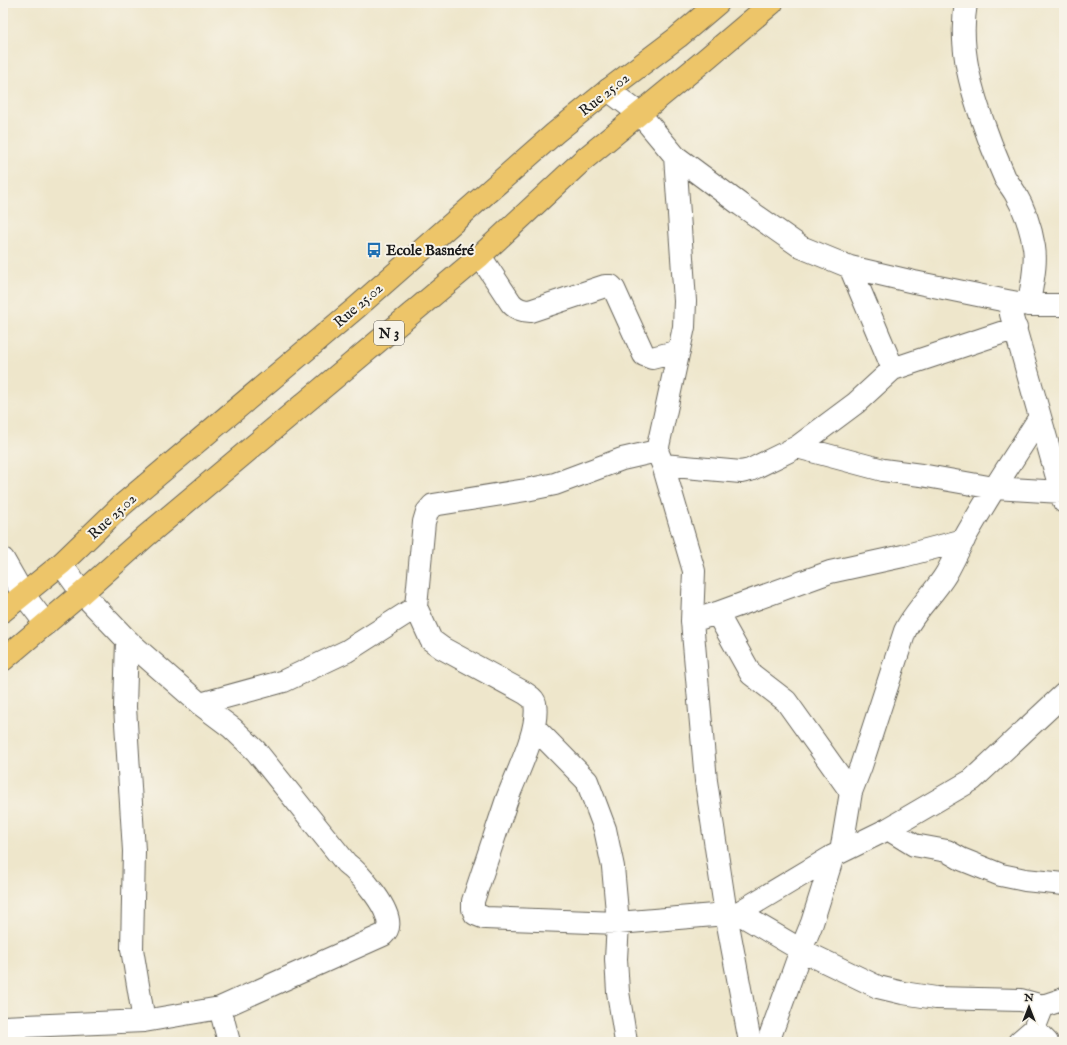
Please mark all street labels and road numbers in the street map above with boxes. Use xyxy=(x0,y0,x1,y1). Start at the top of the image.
street label: Rue 25.02 xyxy=(575,68,633,120)
street label: Rue 25.02 xyxy=(330,279,387,332)
road number: N 3 xyxy=(374,321,404,345)
street label: Rue 25.02 xyxy=(84,489,141,544)

